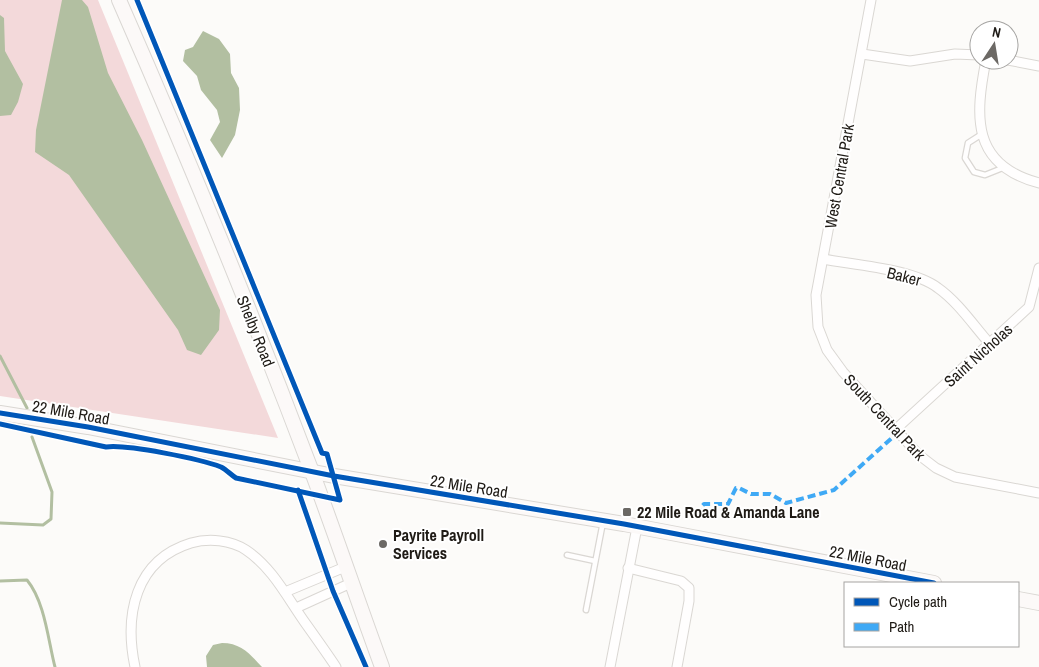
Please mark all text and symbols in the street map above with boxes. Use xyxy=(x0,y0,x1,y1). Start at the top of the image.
north arrow xyxy=(969,20,1019,70)
text: N xyxy=(991,23,1003,42)
street label: West Central Park xyxy=(819,121,859,230)
street label: Baker xyxy=(885,261,924,291)
street label: Shelby Road xyxy=(232,292,280,370)
street label: Saint Nicholas xyxy=(939,318,1017,392)
street label: South Central Park xyxy=(839,369,931,465)
street label: 22 Mile Road xyxy=(31,394,111,430)
street label: 22 Mile Road xyxy=(429,469,509,503)
place label: 22 Mile Road & Amanda Lane xyxy=(637,501,820,523)
marker: 22 Mile Road & Amanda Lane xyxy=(621,506,633,518)
place label: Payrite Payroll Services xyxy=(393,524,484,564)
marker: Payrite Payroll Services xyxy=(377,538,389,550)
street label: 22 Mile Road xyxy=(828,540,908,576)
legend xyxy=(844,582,1019,647)
text: Cycle path xyxy=(889,591,947,612)
text: Path xyxy=(889,616,914,637)

